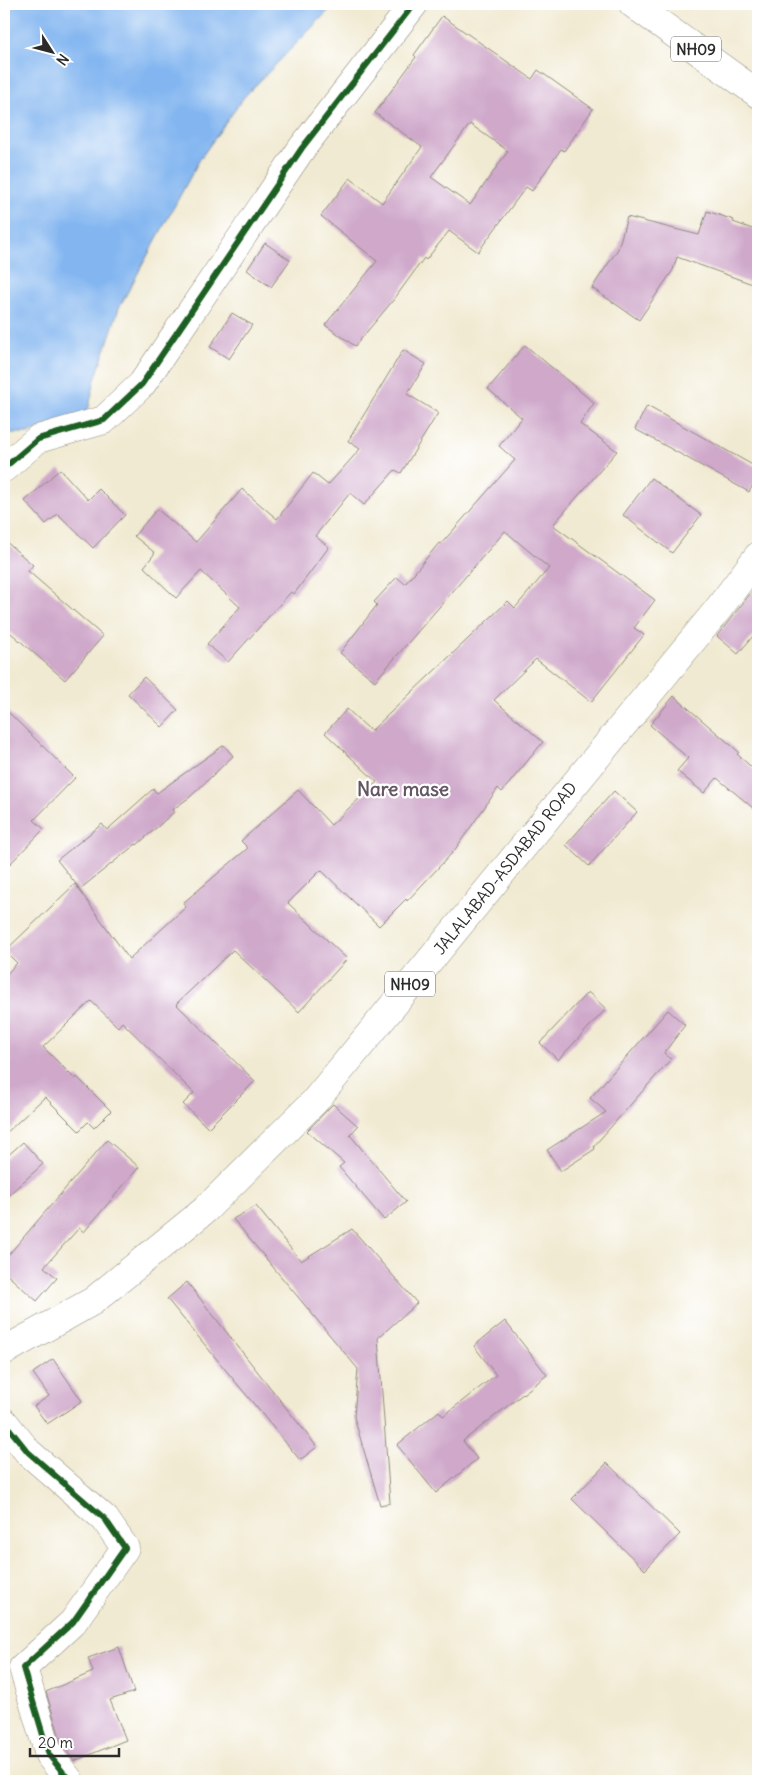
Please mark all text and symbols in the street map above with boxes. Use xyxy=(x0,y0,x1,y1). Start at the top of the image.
north arrow xyxy=(28,28,78,78)
road number: NH09 xyxy=(671,36,721,62)
text: N xyxy=(52,50,73,69)
district label: Nare mase xyxy=(357,777,449,801)
street label: JALALABAD-ASDABAD ROAD xyxy=(429,778,581,958)
road number: NH09 xyxy=(385,972,435,996)
scale bar xyxy=(30,1725,119,1757)
text: 20 m xyxy=(38,1733,73,1752)

